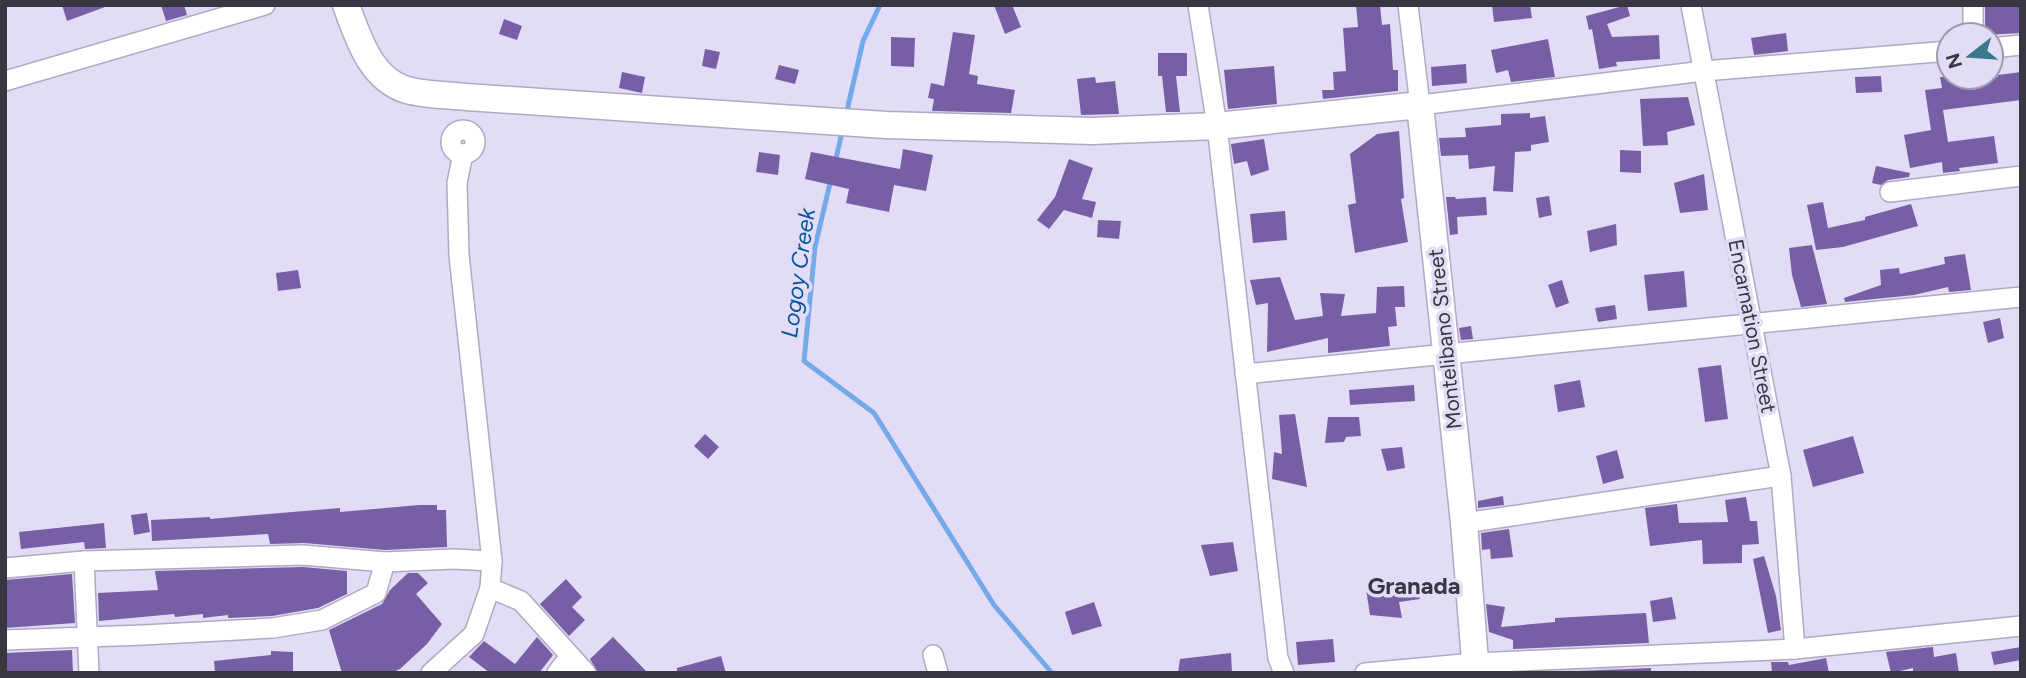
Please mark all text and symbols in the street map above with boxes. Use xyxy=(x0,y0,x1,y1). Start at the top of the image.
north arrow xyxy=(1935,21,2005,91)
text: N xyxy=(1941,50,1967,71)
water label: Logoy Creek xyxy=(775,206,821,339)
street label: Encarnation Street xyxy=(1723,237,1782,415)
street label: Montelibano Street xyxy=(1423,247,1466,431)
district label: Granada xyxy=(1367,571,1461,600)

